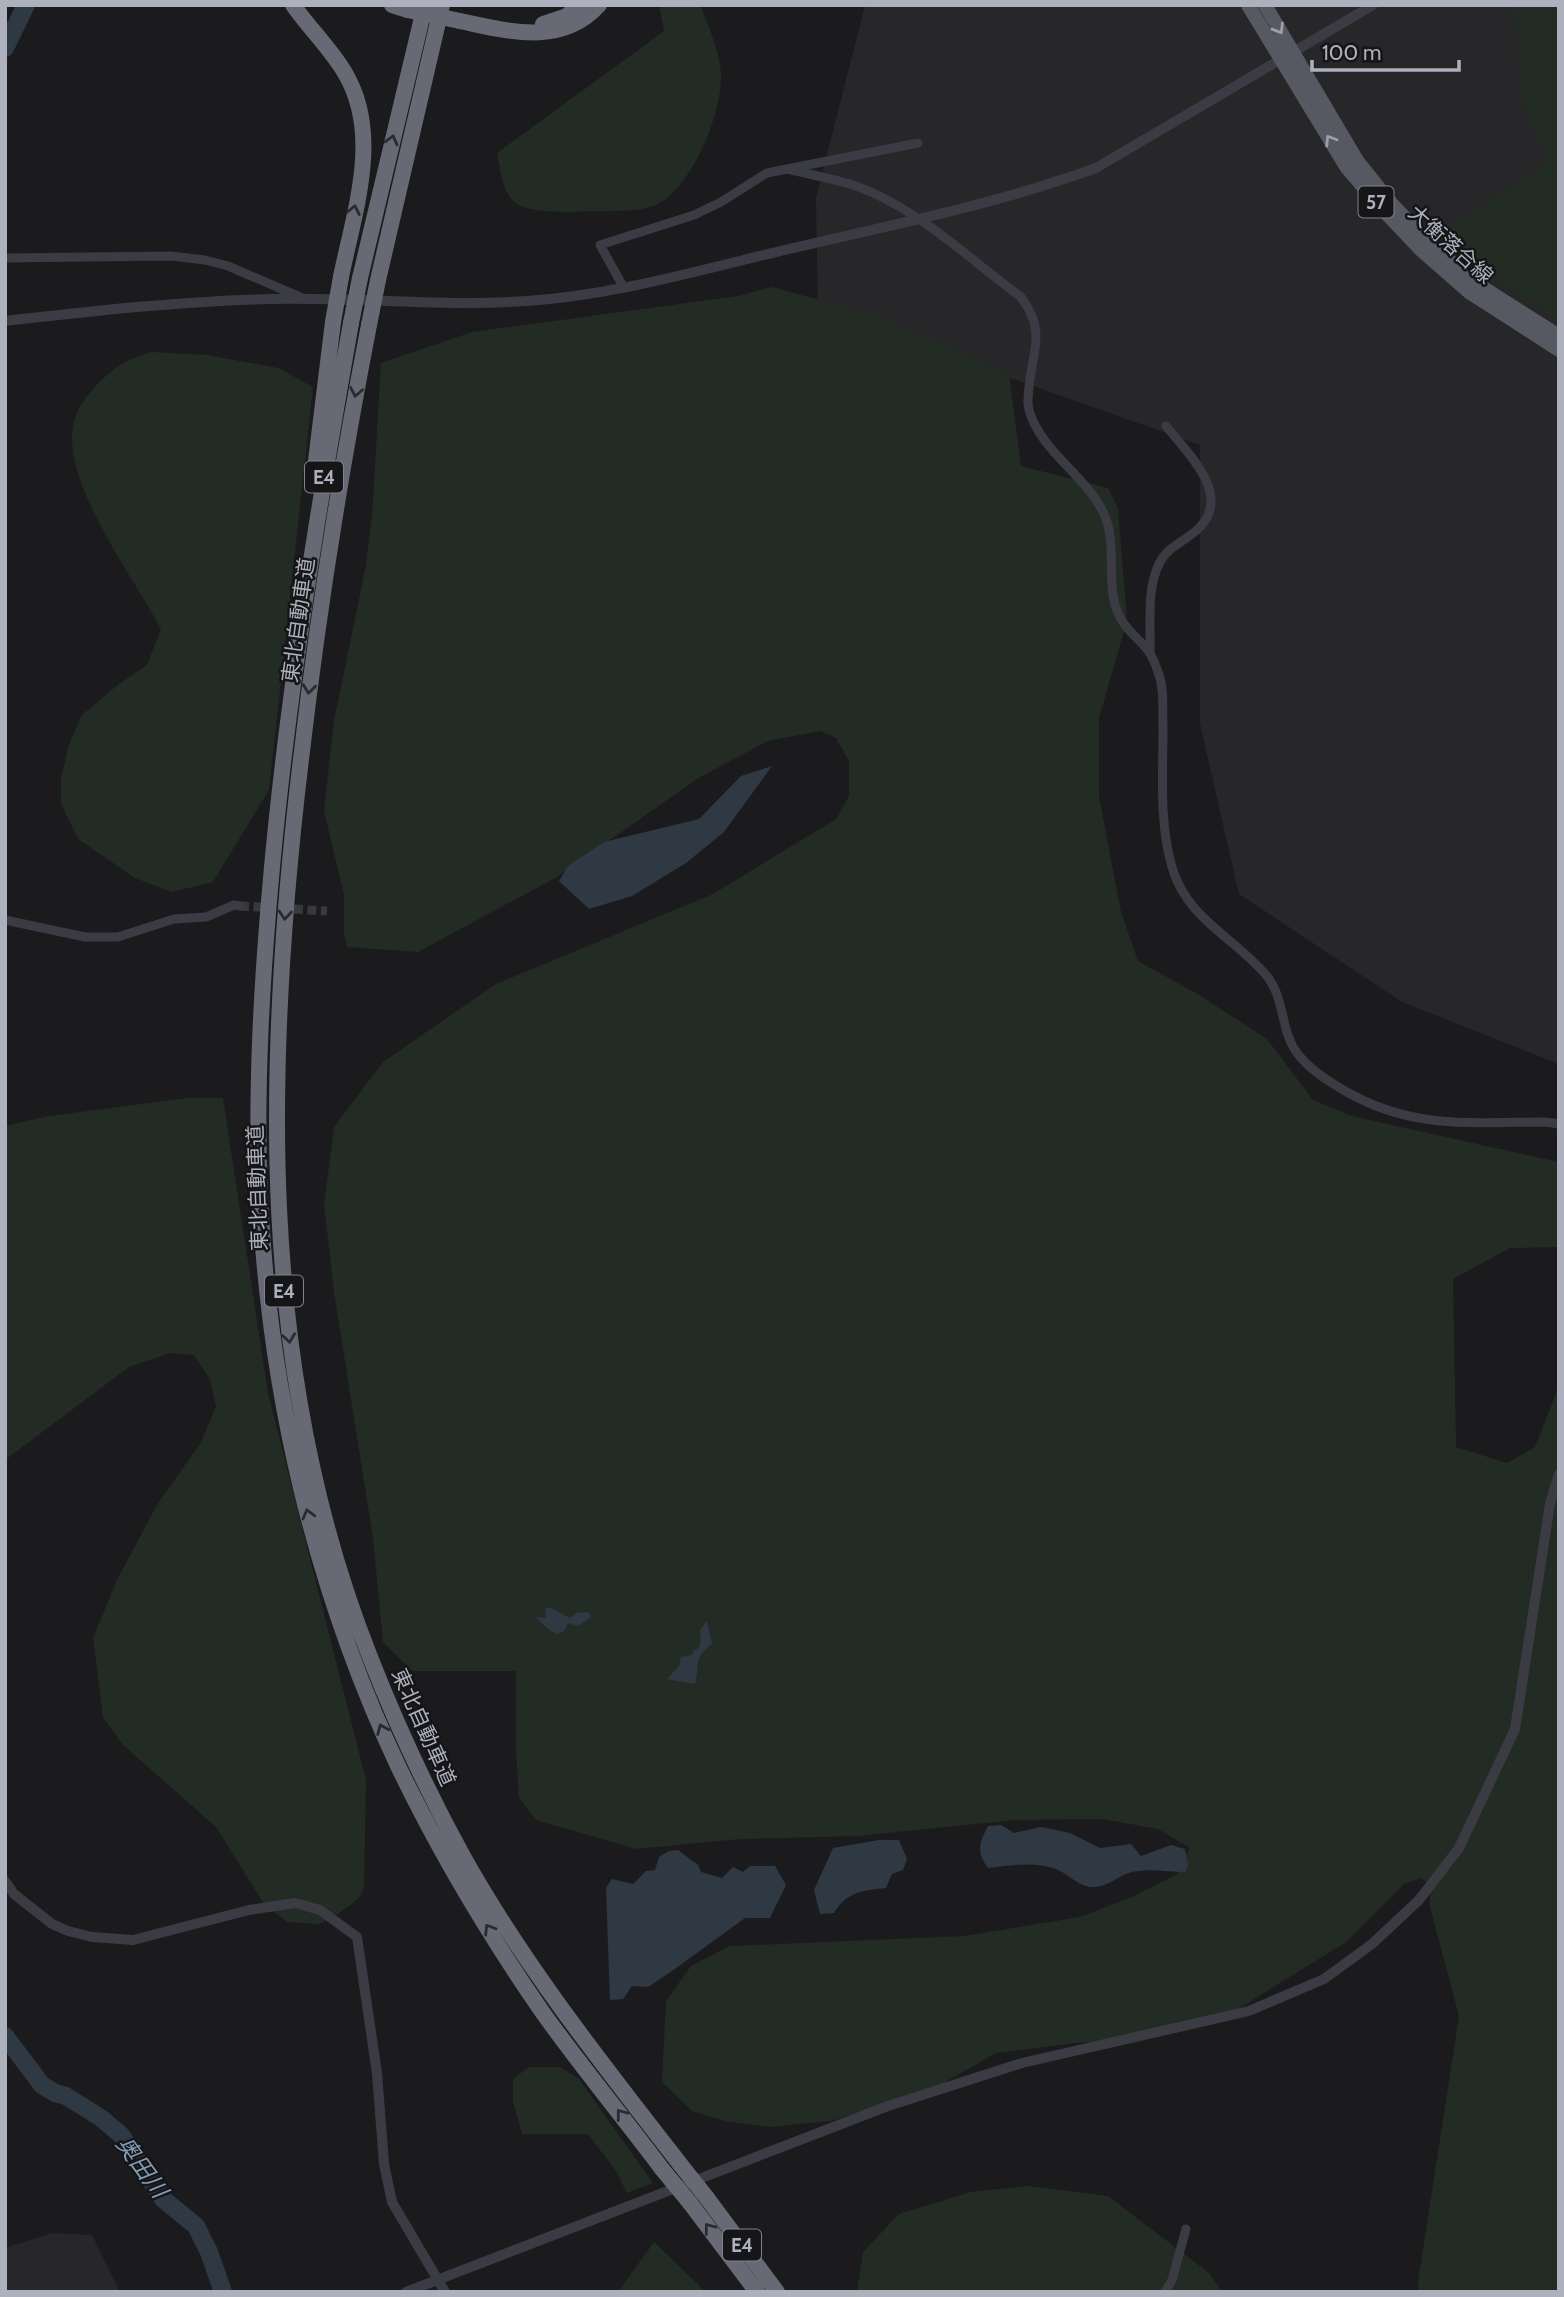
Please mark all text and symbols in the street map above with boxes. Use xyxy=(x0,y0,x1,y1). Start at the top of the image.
one-way arrow xyxy=(1271,21,1284,34)
scale bar xyxy=(1312,28,1459,72)
text: 100 m xyxy=(1322,40,1381,65)
one-way arrow xyxy=(384,134,398,146)
one-way arrow xyxy=(1326,135,1339,148)
road number: 57 xyxy=(1358,186,1394,218)
street label: 大衡落合線 xyxy=(1404,200,1498,288)
one-way arrow xyxy=(346,204,361,216)
one-way arrow xyxy=(349,386,364,398)
road number: E4 xyxy=(305,462,343,492)
street label: 東北自動車道 xyxy=(277,556,319,684)
one-way arrow xyxy=(302,683,317,695)
one-way arrow xyxy=(278,910,293,921)
street label: 東北自動車道 xyxy=(242,1125,272,1251)
road number: E4 xyxy=(265,1275,303,1306)
one-way arrow xyxy=(282,1332,297,1344)
one-way arrow xyxy=(301,1508,316,1520)
street label: 東北自動車道 xyxy=(387,1664,461,1790)
one-way arrow xyxy=(376,1723,390,1736)
one-way arrow xyxy=(484,1924,497,1937)
one-way arrow xyxy=(616,2110,629,2122)
water label: 奥田川 xyxy=(110,2131,175,2206)
one-way arrow xyxy=(704,2223,717,2236)
road number: E4 xyxy=(723,2230,761,2260)

